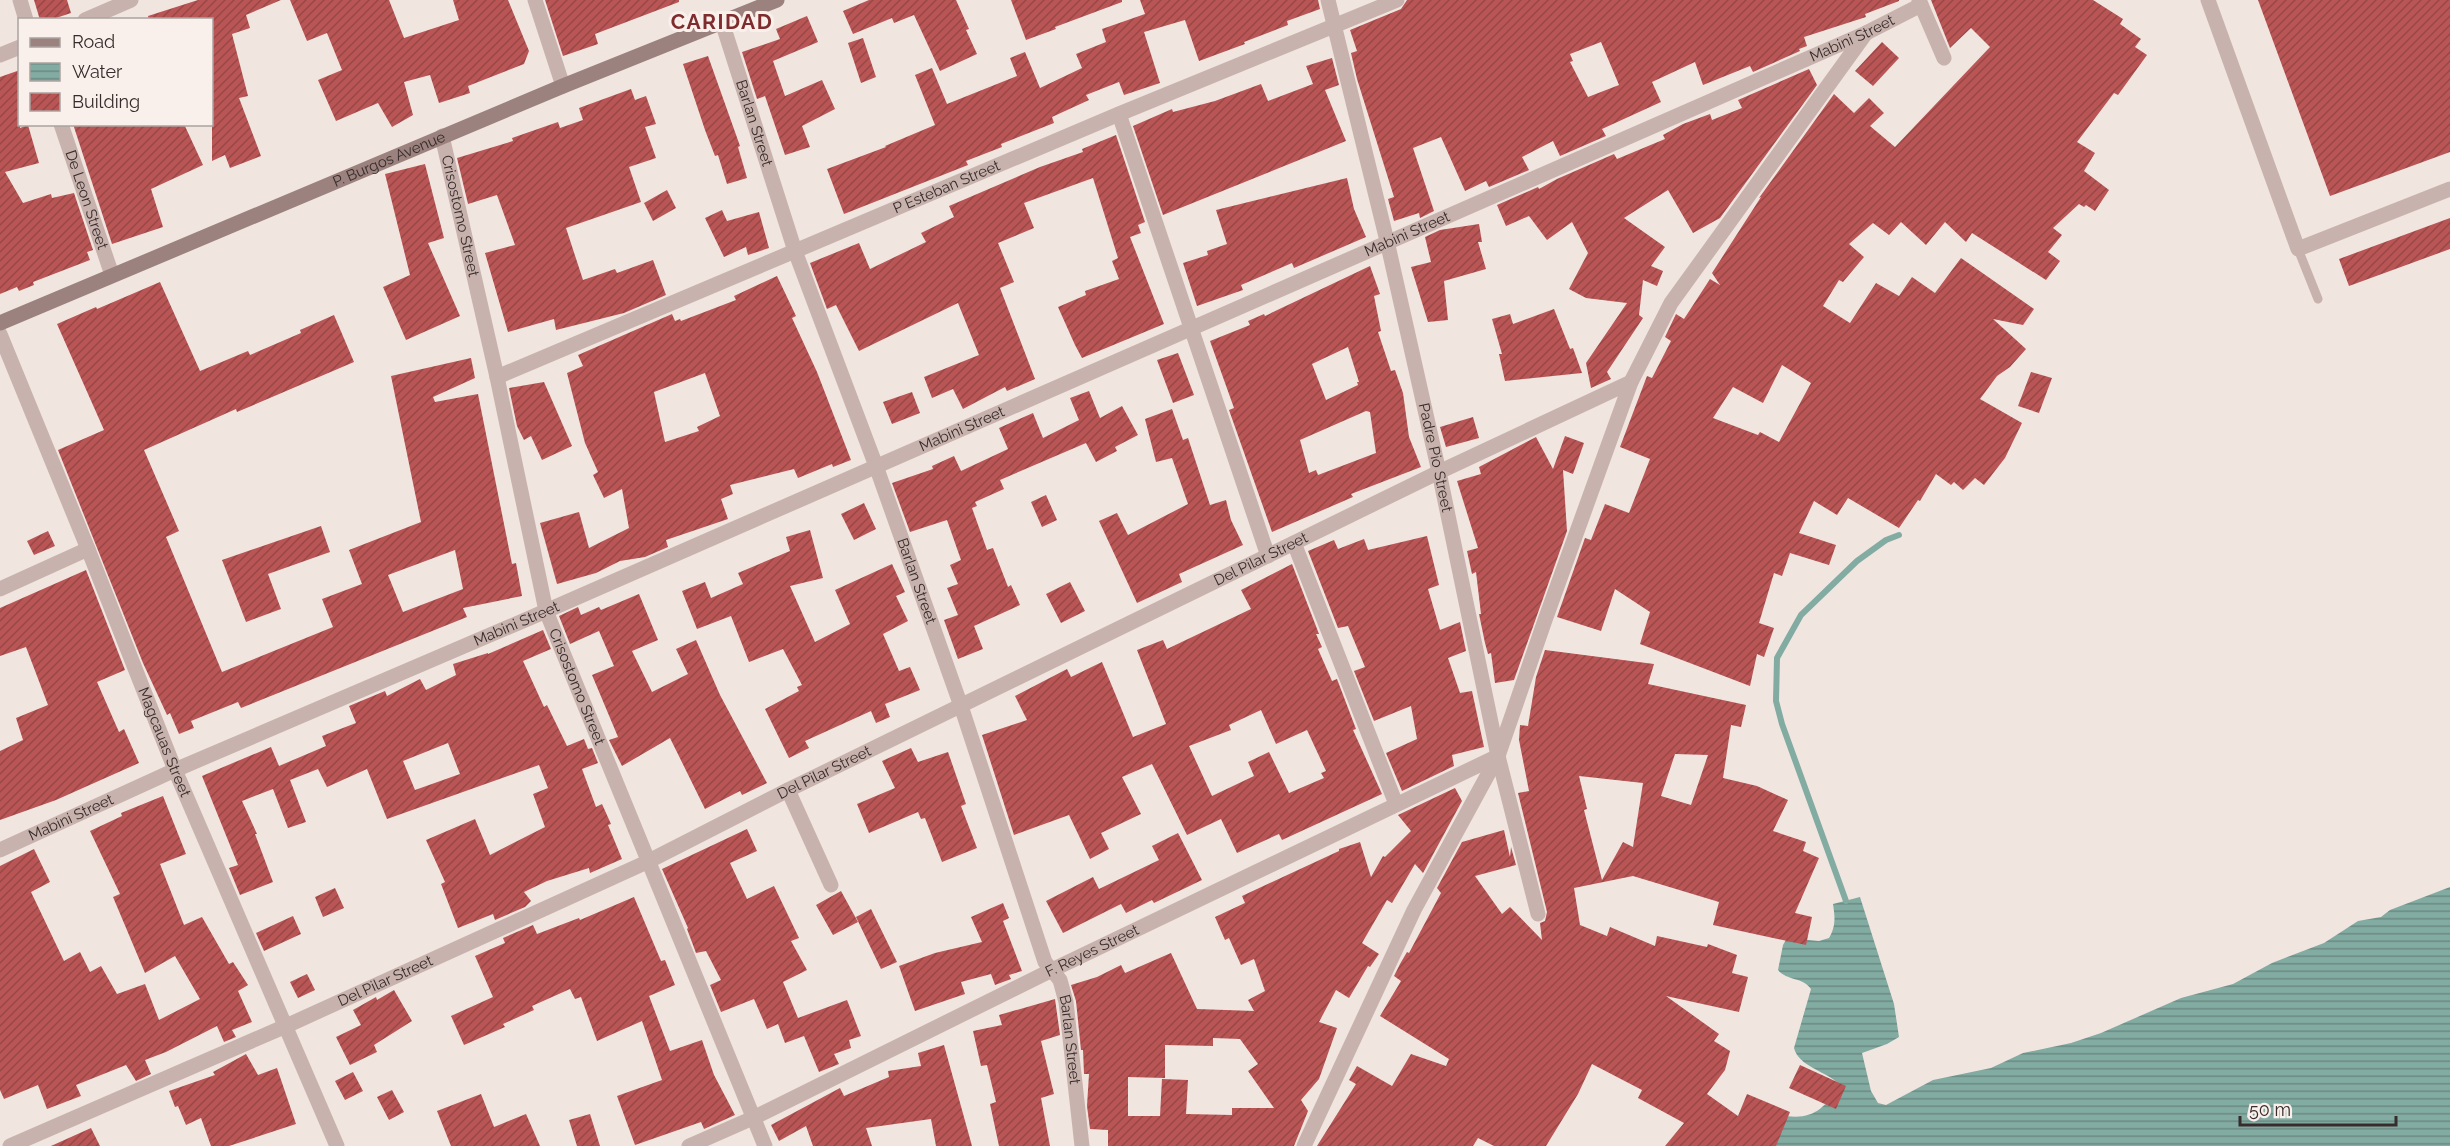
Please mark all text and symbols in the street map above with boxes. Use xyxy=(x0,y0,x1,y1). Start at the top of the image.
district label: CARIDAD xyxy=(671,9,773,34)
street label: Mabini Street xyxy=(1807,11,1897,66)
legend xyxy=(18,18,213,126)
text: Road xyxy=(72,31,115,52)
text: Water xyxy=(72,61,123,82)
street label: Barlan Street xyxy=(732,77,776,169)
text: Building xyxy=(72,91,140,112)
street label: P. Burgos Avenue xyxy=(330,128,448,191)
street label: De Leon Street xyxy=(61,148,112,252)
street label: Crisostomo Street xyxy=(438,153,483,279)
street label: P Esteban Street xyxy=(890,156,1003,218)
street label: Mabini Street xyxy=(1362,207,1452,261)
street label: Padre Pio Street xyxy=(1415,401,1456,514)
street label: Mabini Street xyxy=(916,402,1007,455)
street label: Del Pilar Street xyxy=(1211,528,1311,590)
street label: Barlan Street xyxy=(893,535,940,626)
street label: Mabini Street xyxy=(471,597,562,650)
street label: Crisostomo Street xyxy=(545,626,609,748)
street label: Magcauas Street xyxy=(134,685,195,800)
street label: Del Pilar Street xyxy=(774,742,874,803)
street label: Mabini Street xyxy=(26,790,116,845)
street label: F. Reyes Street xyxy=(1042,921,1142,981)
street label: Del Pilar Street xyxy=(335,952,436,1010)
street label: Barlan Street xyxy=(1055,993,1084,1085)
scale bar xyxy=(2240,1089,2396,1127)
text: 50 m xyxy=(2249,1099,2291,1120)

